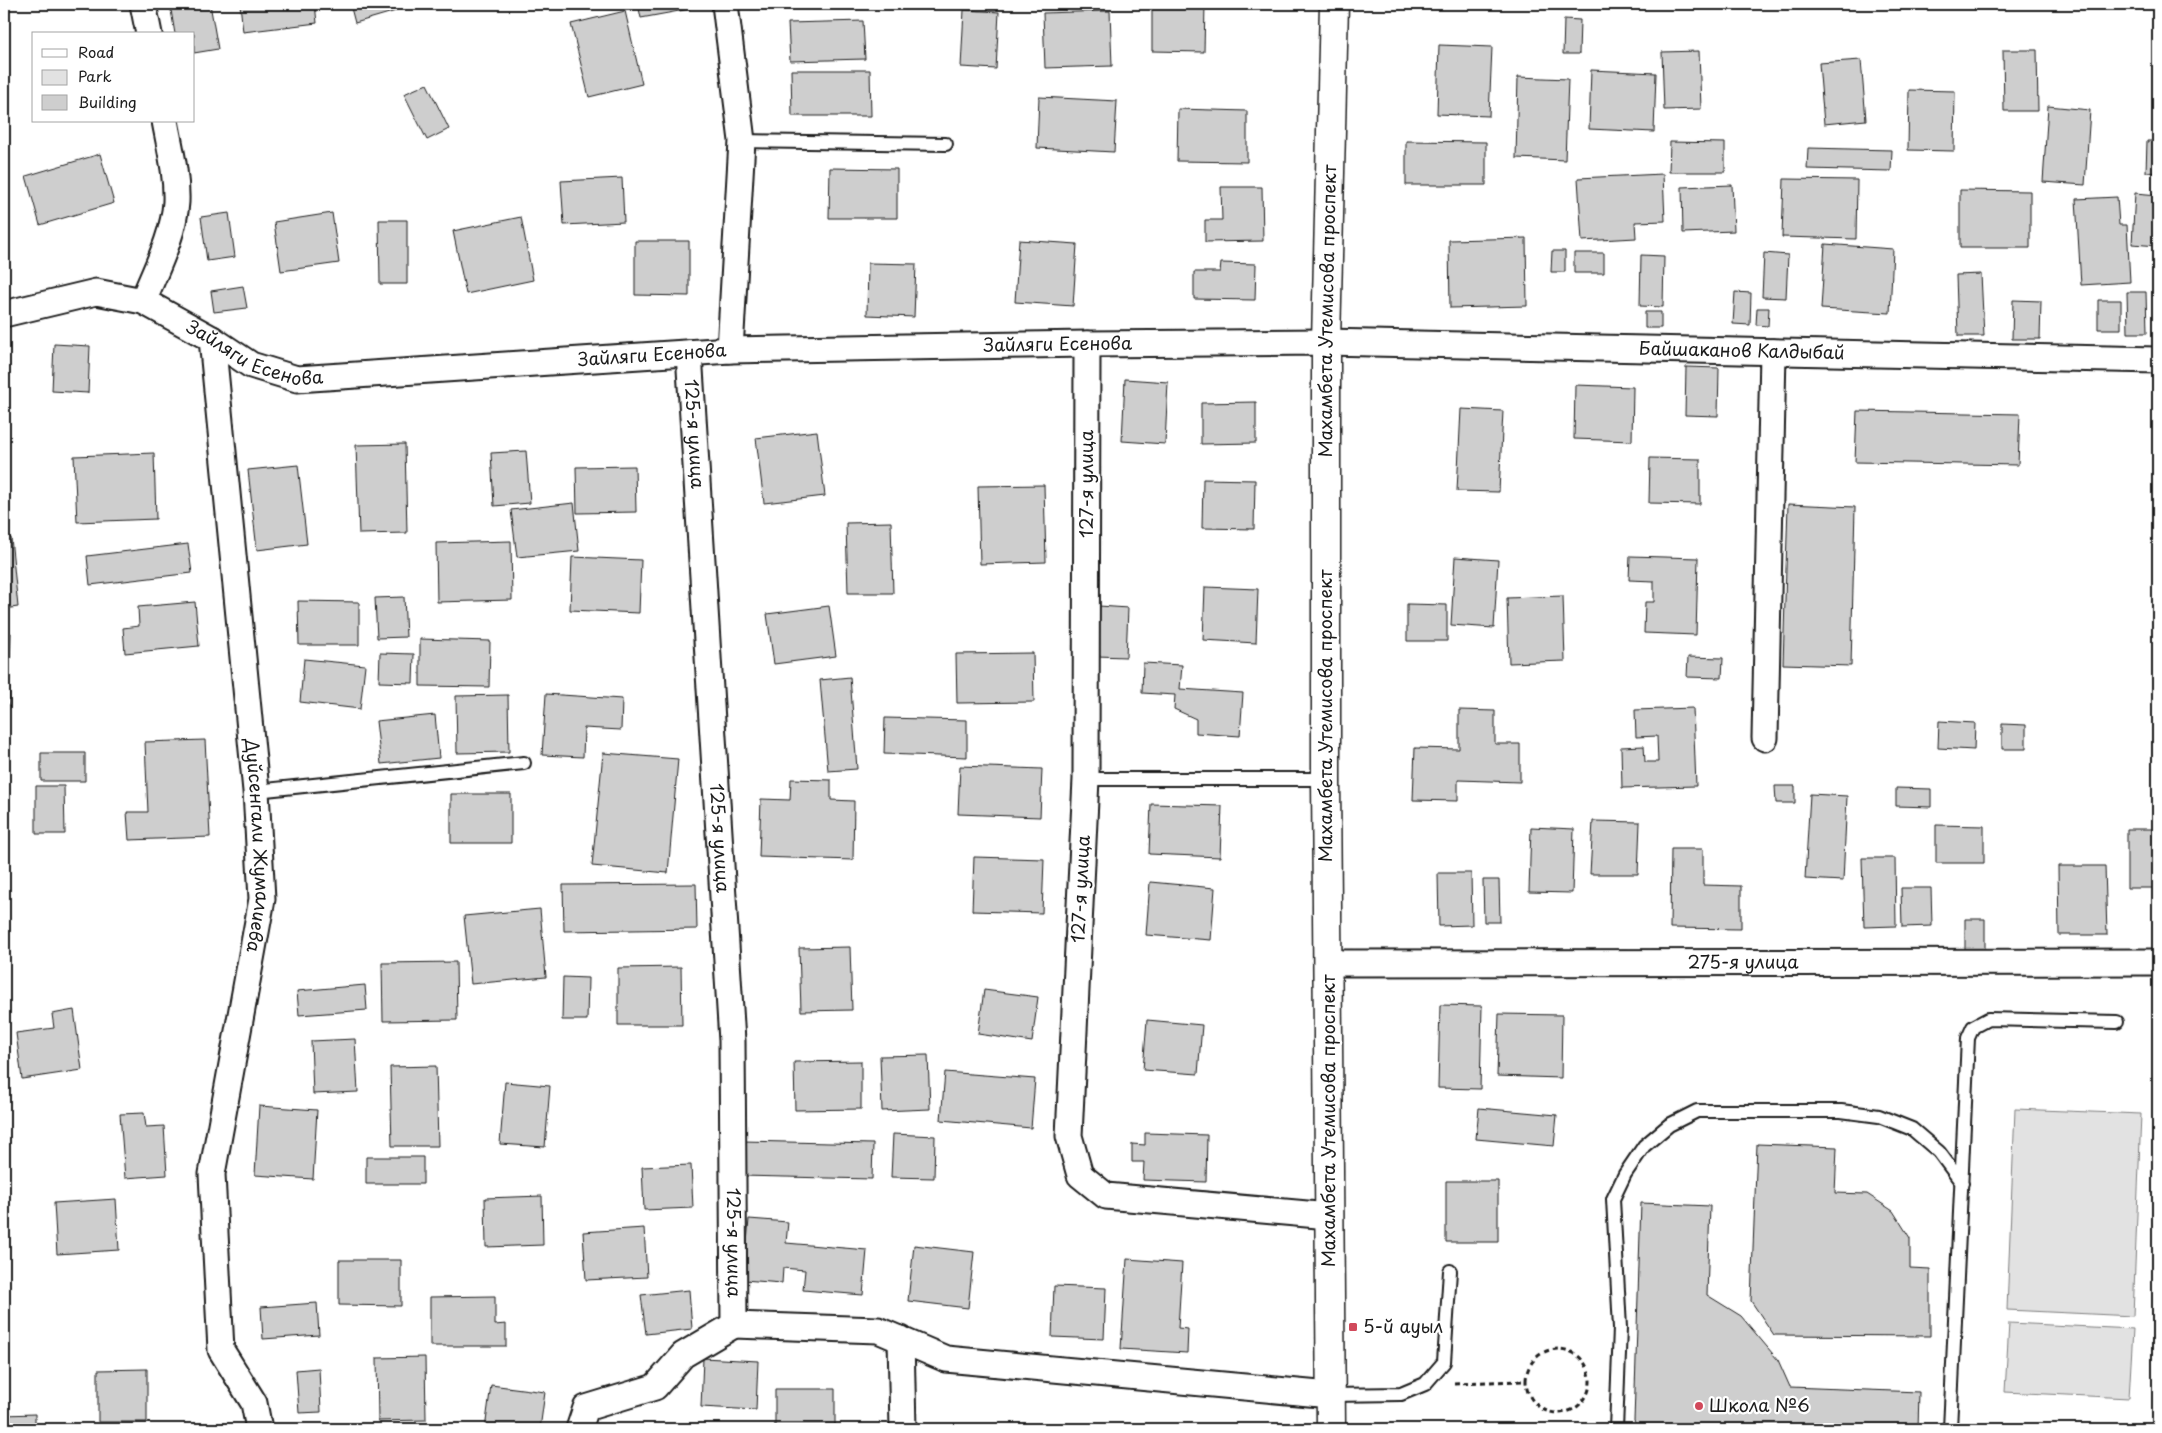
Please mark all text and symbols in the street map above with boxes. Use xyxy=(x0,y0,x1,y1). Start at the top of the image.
legend xyxy=(32,32,195,122)
text: Road xyxy=(78,40,114,63)
text: Park xyxy=(78,64,112,87)
text: Building xyxy=(78,90,137,113)
street label: Махамбета Утемисова проспект xyxy=(1311,164,1342,458)
street label: Зайляги Есенова xyxy=(182,313,325,392)
street label: Зайляги Есенова xyxy=(983,329,1133,358)
street label: Байшаканов Калдыбай xyxy=(1639,334,1845,365)
street label: Зайляги Есенова xyxy=(577,335,728,372)
street label: 125-я улица xyxy=(679,378,712,490)
street label: 127-я улица xyxy=(1072,429,1099,538)
street label: Махамбета Утемисова проспект xyxy=(1311,569,1338,862)
street label: Дуйсенгали Жумалиева xyxy=(239,736,277,956)
street label: 125-я улица xyxy=(704,782,738,894)
street label: 127-я улица xyxy=(1063,834,1096,944)
street label: 275-я улица xyxy=(1687,947,1799,975)
street label: Махамбета Утемисова проспект xyxy=(1314,974,1341,1267)
street label: 125-я улица xyxy=(721,1188,749,1298)
place label: 5-й ауыл xyxy=(1363,1312,1443,1339)
marker: 5-й ауыл xyxy=(1347,1321,1359,1333)
place label: Школа №6 xyxy=(1709,1391,1810,1418)
marker: Школа №6 xyxy=(1693,1400,1705,1412)

